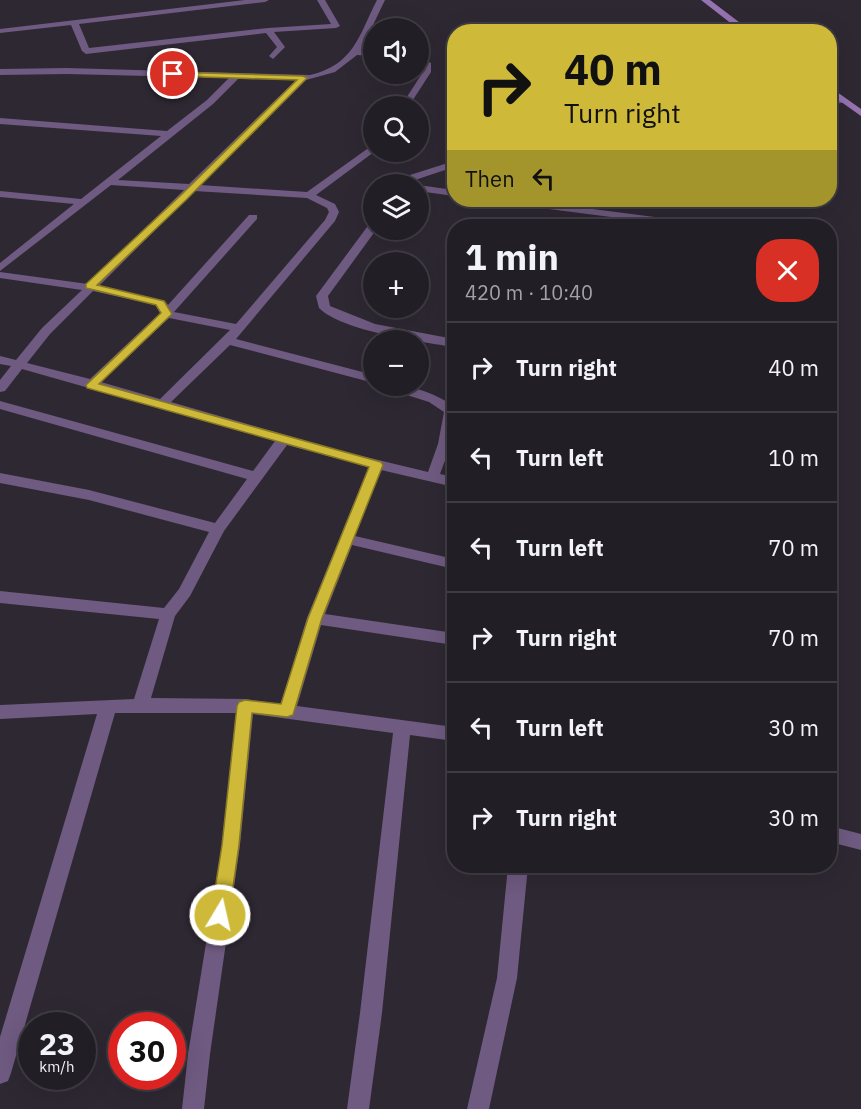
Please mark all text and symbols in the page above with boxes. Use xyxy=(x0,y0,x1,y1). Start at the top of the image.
map controls xyxy=(363,18,429,396)
button: sound xyxy=(363,18,429,84)
text: 40 m xyxy=(564,42,662,97)
pin xyxy=(147,48,198,99)
icon: right xyxy=(465,48,543,126)
icon: arrive xyxy=(156,57,189,90)
text: Turn right xyxy=(564,95,681,130)
button: search xyxy=(363,96,429,162)
icon: left xyxy=(527,162,560,195)
text: Then xyxy=(465,164,515,193)
button: layers xyxy=(363,174,429,240)
text: 1 min xyxy=(465,233,559,280)
button: close xyxy=(756,239,819,302)
button: + xyxy=(363,252,429,318)
text: 420 m · 10:40 xyxy=(465,279,593,306)
button: − xyxy=(363,330,429,396)
icon: right xyxy=(465,351,498,384)
text: Turn right xyxy=(516,353,617,382)
text: 40 m xyxy=(768,353,819,382)
icon: left xyxy=(465,441,498,474)
text: Turn left xyxy=(516,443,604,472)
text: 10 m xyxy=(768,443,819,472)
icon: left xyxy=(465,531,498,564)
text: Turn left xyxy=(516,533,604,562)
text: 70 m xyxy=(768,533,819,562)
icon: right xyxy=(465,621,498,654)
text: Turn right xyxy=(516,623,617,652)
text: 70 m xyxy=(768,623,819,652)
icon: left xyxy=(465,711,498,744)
text: Turn left xyxy=(516,713,604,742)
text: 30 m xyxy=(768,713,819,742)
icon: right xyxy=(465,801,498,834)
text: Turn right xyxy=(516,803,617,832)
text: 30 m xyxy=(768,803,819,832)
position arrow xyxy=(188,883,252,947)
speed limit sign: 30 xyxy=(108,1012,186,1090)
text: 23 xyxy=(39,1024,75,1063)
text: km/h xyxy=(39,1057,75,1076)

